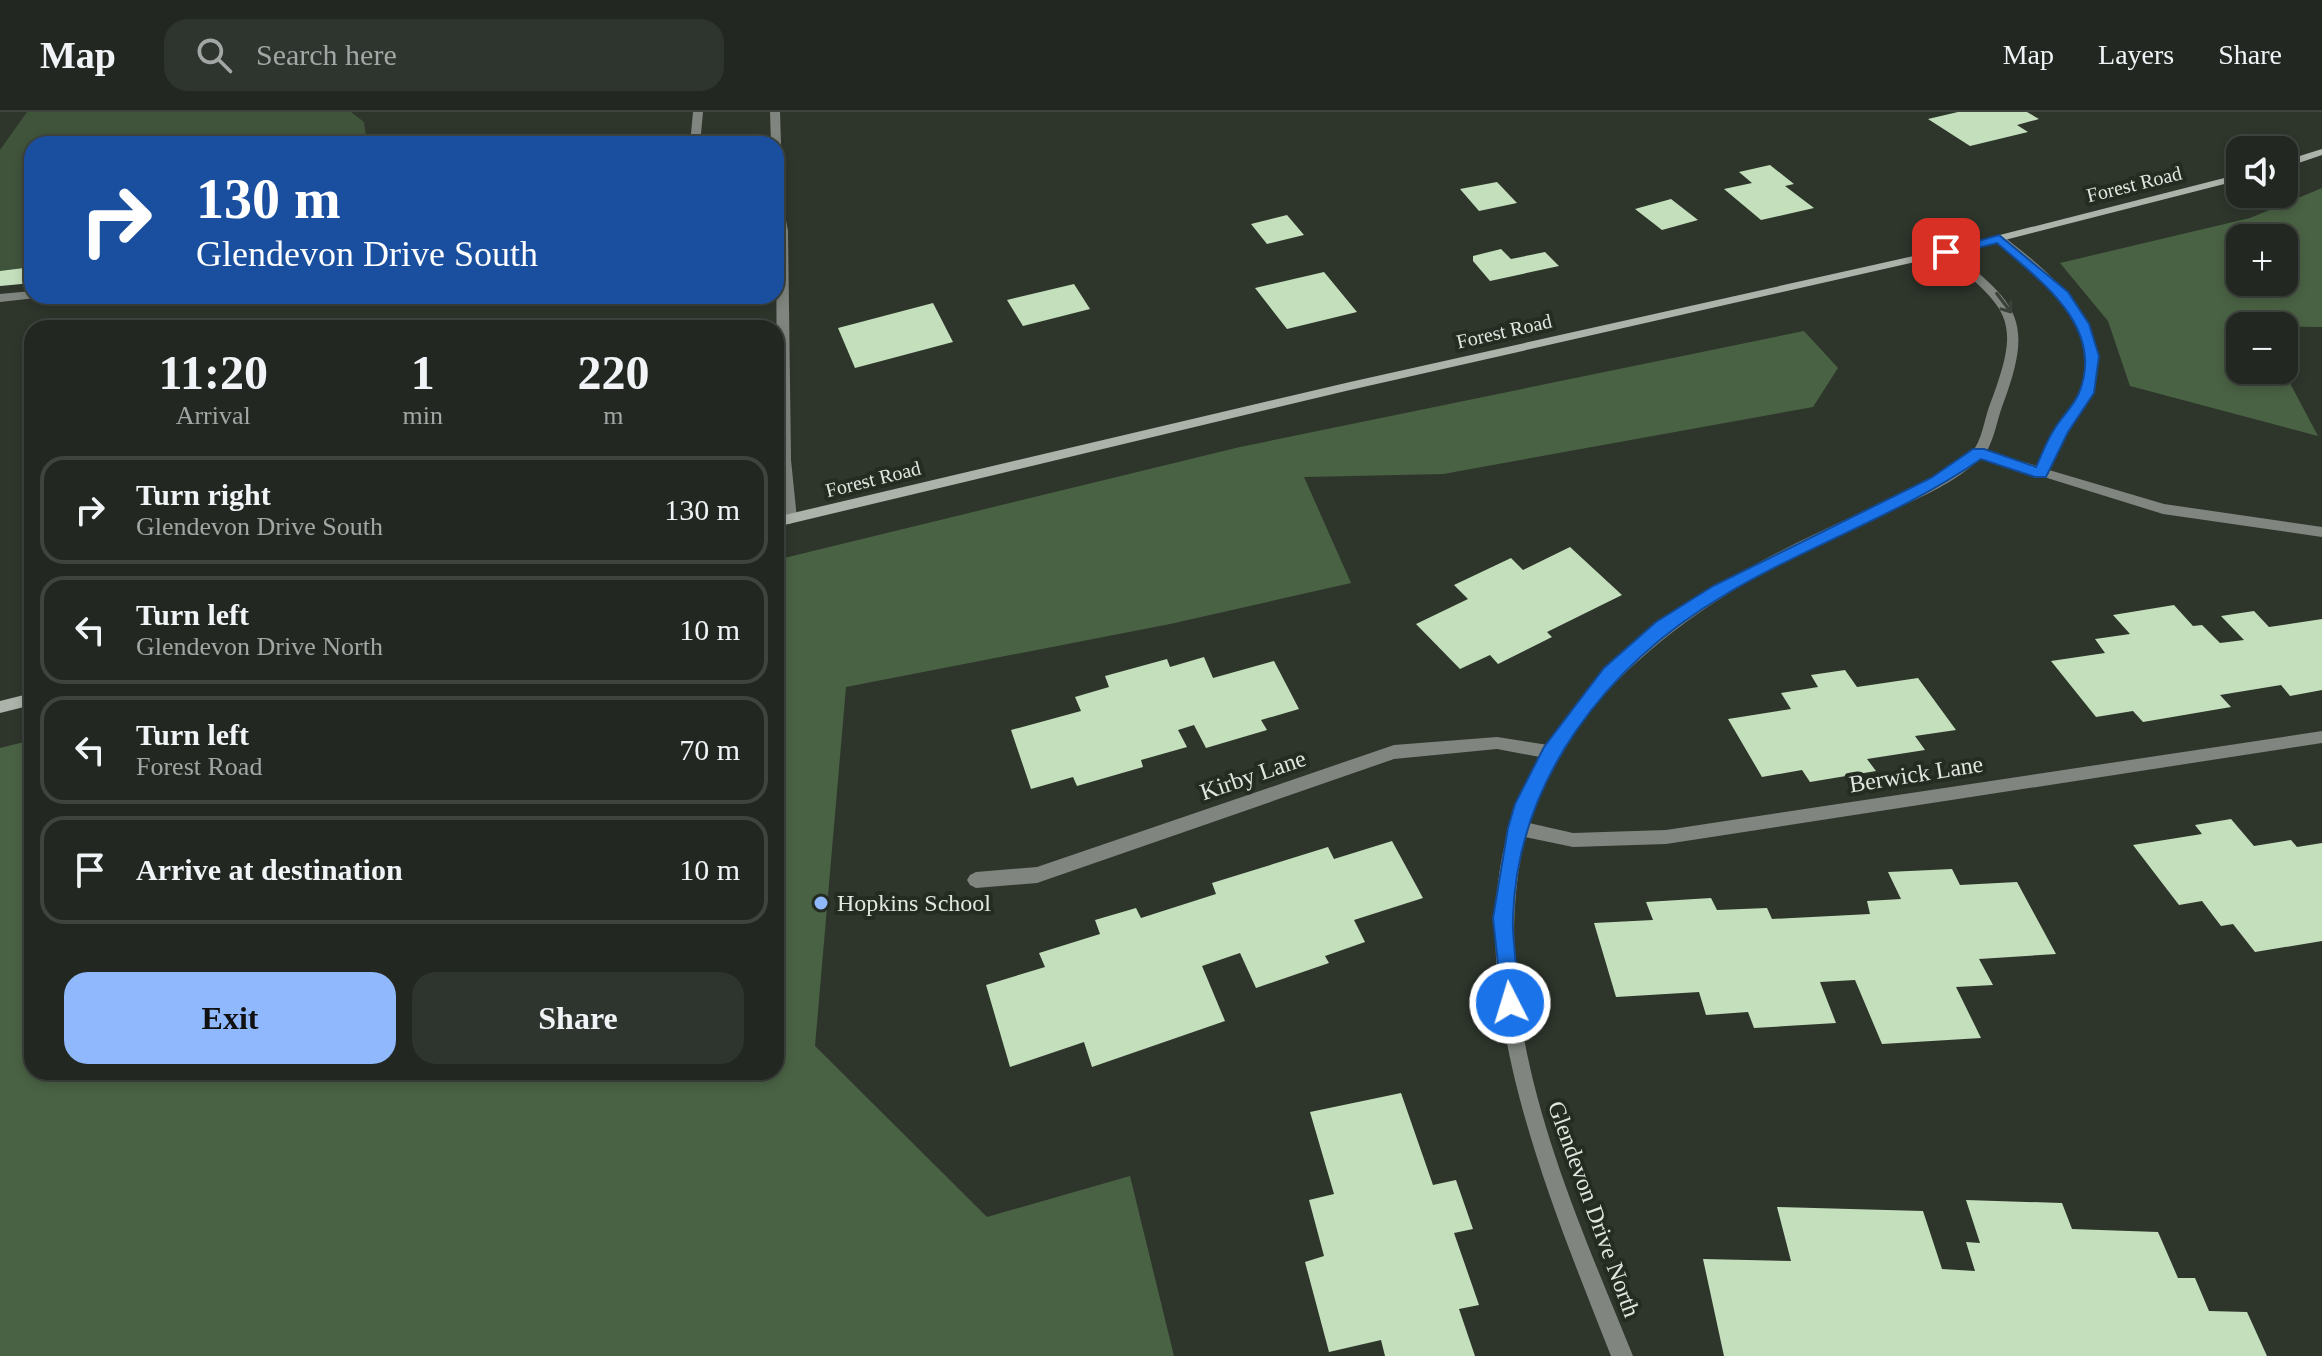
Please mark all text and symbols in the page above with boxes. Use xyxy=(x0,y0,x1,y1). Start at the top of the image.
search box xyxy=(164,19,724,91)
icon: search xyxy=(192,33,236,77)
text: Map xyxy=(40,34,116,76)
text: Search here xyxy=(256,38,397,71)
text: Map xyxy=(2003,39,2054,70)
text: Layers xyxy=(2098,39,2174,70)
text: Share xyxy=(2218,39,2282,70)
map controls xyxy=(2226,136,2298,384)
button: sound xyxy=(2226,136,2298,208)
street label: Forest Road xyxy=(2084,162,2184,206)
icon: right xyxy=(64,168,168,272)
text: 130 m xyxy=(196,168,341,230)
pin xyxy=(1912,218,1980,286)
button: + xyxy=(2226,224,2298,296)
icon: arrive xyxy=(1924,230,1968,274)
text: Glendevon Drive South xyxy=(196,234,538,274)
one-way arrow xyxy=(1995,292,2012,313)
street label: Forest Road xyxy=(1454,309,1554,353)
button: − xyxy=(2226,312,2298,384)
text: 11:20 xyxy=(159,346,268,399)
text: 1 xyxy=(411,346,435,399)
text: 220 xyxy=(577,346,649,399)
text: Arrival xyxy=(176,401,251,430)
text: min xyxy=(402,401,443,430)
text: m xyxy=(603,401,624,430)
street label: Forest Road xyxy=(823,457,923,501)
text: Turn right xyxy=(136,478,271,511)
icon: right xyxy=(68,488,112,532)
text: 130 m xyxy=(664,493,740,526)
text: Glendevon Drive South xyxy=(136,512,383,541)
text: Turn left xyxy=(136,598,249,631)
icon: left xyxy=(68,608,112,652)
text: 10 m xyxy=(679,613,740,646)
text: Glendevon Drive North xyxy=(136,632,383,661)
text: Turn left xyxy=(136,718,249,751)
icon: left xyxy=(68,728,112,772)
text: 70 m xyxy=(679,733,740,766)
street label: Kirby Lane xyxy=(1197,745,1309,805)
street label: Berwick Lane xyxy=(1847,751,1985,797)
text: Forest Road xyxy=(136,752,262,781)
icon: arrive xyxy=(68,848,112,892)
text: Arrive at destination xyxy=(136,853,403,886)
text: 10 m xyxy=(679,853,740,886)
place label: Hopkins School xyxy=(837,890,991,916)
marker: Hopkins School xyxy=(812,894,830,912)
position arrow xyxy=(1468,961,1552,1045)
button: Exit xyxy=(64,972,396,1064)
button: Share xyxy=(412,972,744,1064)
street label: Glendevon Drive North xyxy=(1543,1097,1645,1321)

